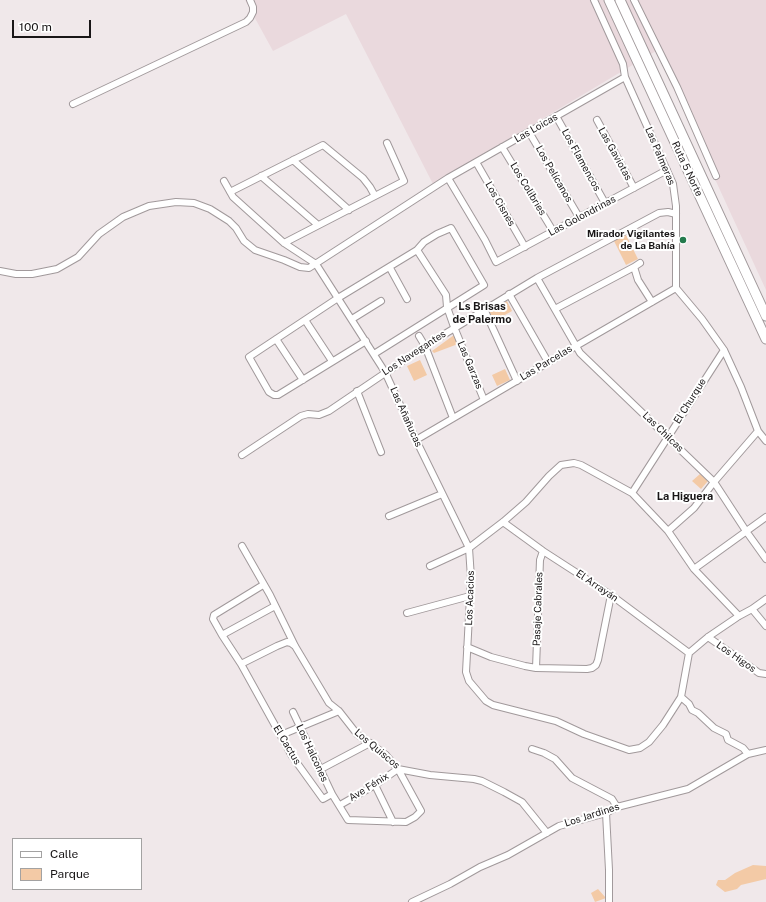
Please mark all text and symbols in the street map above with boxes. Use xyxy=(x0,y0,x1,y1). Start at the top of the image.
scale bar xyxy=(14,12,93,38)
text: 100 m xyxy=(19,20,52,34)
street label: Las Loicas xyxy=(512,111,560,145)
street label: Las Gaviotas xyxy=(596,125,634,183)
street label: Las Palmeras xyxy=(642,125,678,187)
street label: Los Flamencos xyxy=(559,127,603,193)
street label: Ruta 5 Norte xyxy=(669,140,705,198)
street label: Los Pelícanos xyxy=(533,144,575,204)
street label: Los Colibries xyxy=(507,160,549,218)
street label: Los Cisnes xyxy=(482,180,518,228)
street label: Las Golondrinas xyxy=(546,193,618,239)
place label: Mirador Vigilantes de La Bahía xyxy=(587,228,675,252)
marker: Mirador Vigilantes de La Bahía xyxy=(678,235,688,245)
district label: Ls Brisas de Palermo xyxy=(452,300,512,326)
street label: Los Navegantes xyxy=(380,328,448,378)
street label: Las Garzas xyxy=(455,339,485,391)
street label: Las Parcelas xyxy=(518,343,574,383)
street label: El Churque xyxy=(671,376,709,426)
street label: Las Añañucas xyxy=(387,385,425,449)
street label: Las Chilcas xyxy=(640,409,686,455)
district label: La Higuera xyxy=(657,490,713,504)
street label: El Arrayán xyxy=(574,568,620,604)
street label: Los Acacios xyxy=(463,570,477,626)
street label: Pasaje Cabrales xyxy=(531,572,545,646)
street label: Los Higos xyxy=(714,639,758,675)
street label: Los Halcones xyxy=(293,722,331,784)
street label: El Cactus xyxy=(271,723,303,767)
street label: Los Quiscos xyxy=(352,727,402,771)
street label: Ave Fénix xyxy=(347,770,391,804)
street label: Los Jardines xyxy=(563,800,621,830)
legend xyxy=(12,838,142,890)
text: Calle xyxy=(50,847,78,861)
text: Parque xyxy=(50,867,90,881)

